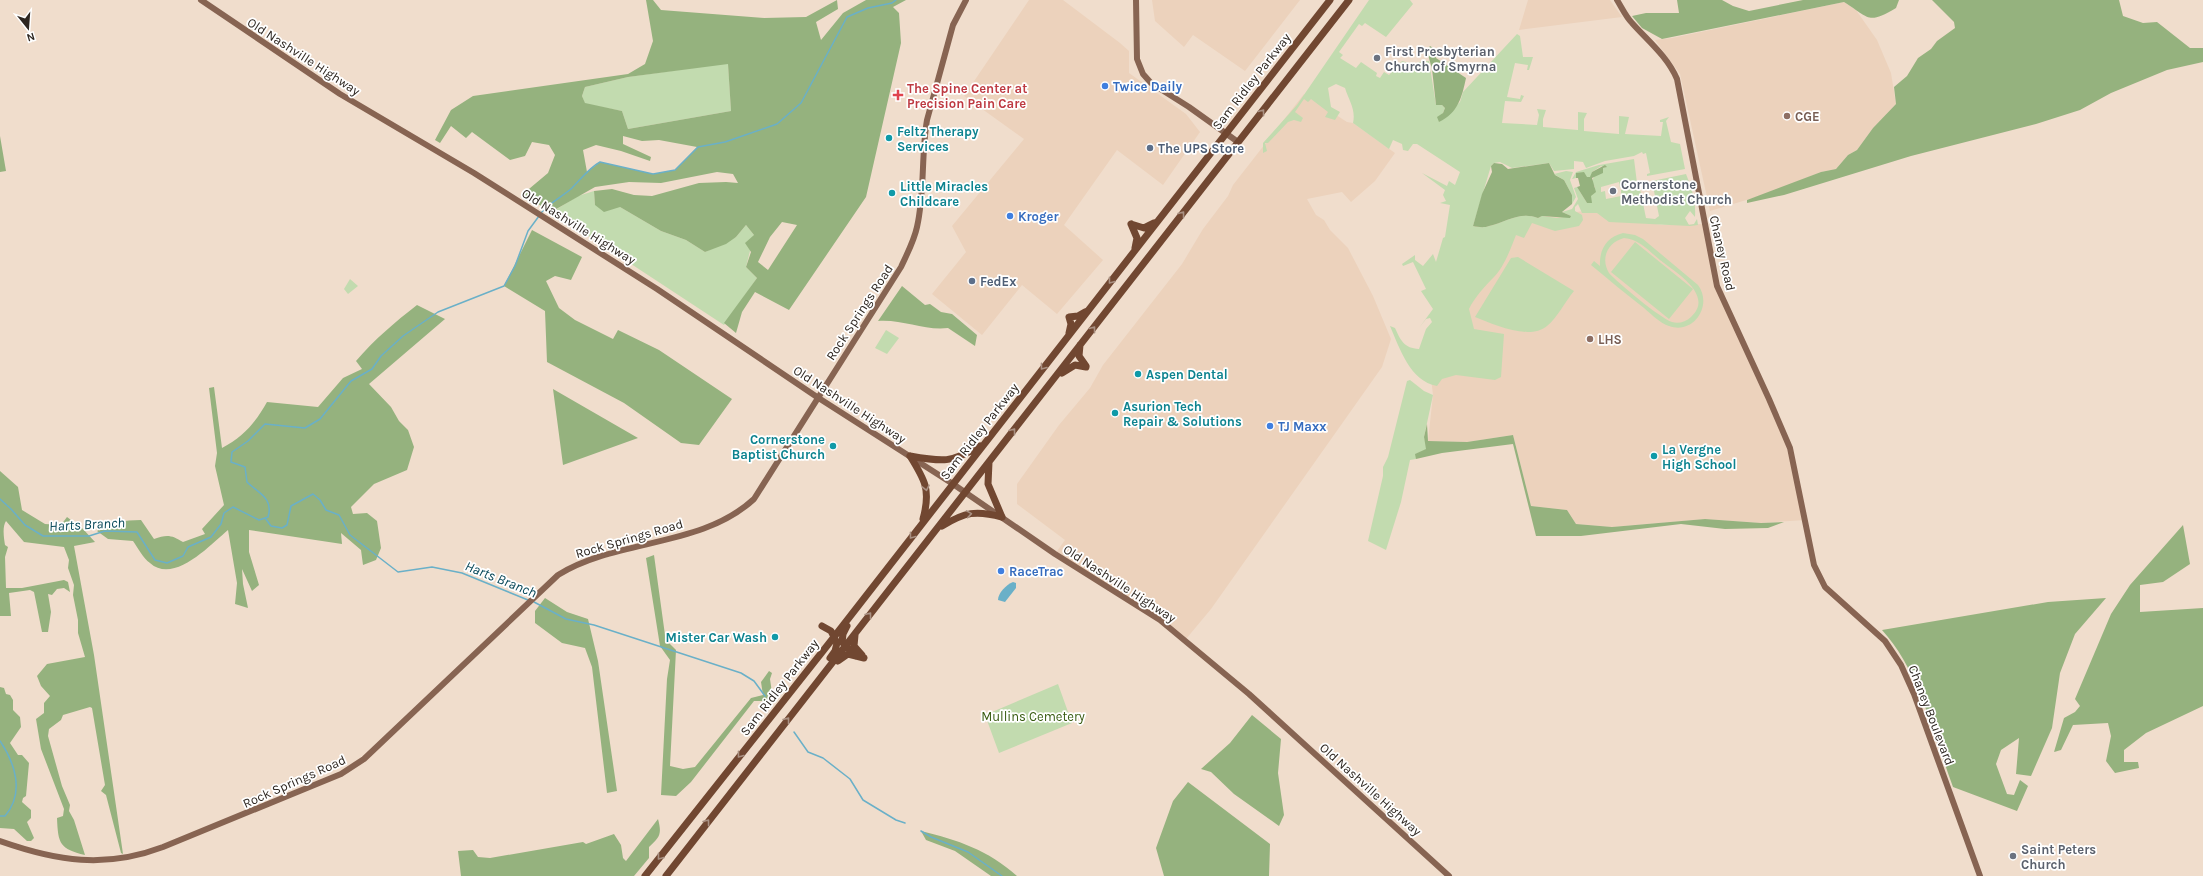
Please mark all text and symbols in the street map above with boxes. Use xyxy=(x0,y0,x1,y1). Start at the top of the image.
north arrow xyxy=(8,8,48,48)
street label: Old Nashville Highway xyxy=(245,14,363,98)
text: N xyxy=(25,30,36,44)
street label: Sam Ridley Parkway xyxy=(1209,30,1294,133)
place label: First Presbyterian Church of Smyrna xyxy=(1385,44,1496,74)
marker: First Presbyterian Church of Smyrna xyxy=(1372,53,1382,63)
place label: Twice Daily xyxy=(1113,79,1182,94)
place label: The Spine Center at Precision Pain Care xyxy=(907,81,1027,111)
marker: Twice Daily xyxy=(1100,81,1110,91)
marker: The Spine Center at Precision Pain Care xyxy=(892,89,904,101)
one-way arrow xyxy=(1257,109,1264,116)
place label: CGE xyxy=(1795,109,1820,124)
marker: CGE xyxy=(1782,111,1792,121)
place label: Feltz Therapy Services xyxy=(897,124,979,154)
marker: Feltz Therapy Services xyxy=(884,133,894,143)
place label: The UPS Store xyxy=(1158,141,1244,156)
marker: The UPS Store xyxy=(1145,143,1155,153)
place label: Cornerstone Methodist Church xyxy=(1621,177,1732,207)
place label: Little Miracles Childcare xyxy=(900,179,988,209)
street label: Old Nashville Highway xyxy=(519,185,638,268)
marker: Cornerstone Methodist Church xyxy=(1608,186,1618,196)
marker: Little Miracles Childcare xyxy=(887,188,897,198)
place label: Kroger xyxy=(1018,209,1059,224)
marker: Kroger xyxy=(1005,211,1015,221)
one-way arrow xyxy=(1177,212,1184,219)
street label: Chaney Road xyxy=(1707,214,1738,292)
street label: Rock Springs Road xyxy=(823,262,896,363)
place label: FedEx xyxy=(980,274,1016,289)
marker: FedEx xyxy=(967,276,977,286)
one-way arrow xyxy=(1108,276,1115,283)
one-way arrow xyxy=(1088,326,1095,333)
place label: LHS xyxy=(1598,332,1622,347)
marker: LHS xyxy=(1585,334,1595,344)
street label: Old Nashville Highway xyxy=(791,362,909,446)
one-way arrow xyxy=(1041,363,1048,370)
place label: Aspen Dental xyxy=(1146,367,1228,382)
marker: Aspen Dental xyxy=(1133,369,1143,379)
street label: Sam Ridley Parkway xyxy=(937,380,1022,483)
place label: Asurion Tech Repair & Solutions xyxy=(1123,399,1242,429)
marker: Asurion Tech Repair & Solutions xyxy=(1110,408,1120,418)
place label: TJ Maxx xyxy=(1278,419,1326,434)
marker: TJ Maxx xyxy=(1265,421,1275,431)
one-way arrow xyxy=(1008,428,1015,435)
place label: Cornerstone Baptist Church xyxy=(732,432,825,462)
marker: Cornerstone Baptist Church xyxy=(828,441,838,451)
place label: La Vergne High School xyxy=(1662,442,1736,472)
marker: La Vergne High School xyxy=(1649,451,1659,461)
one-way arrow xyxy=(921,485,930,491)
one-way arrow xyxy=(966,510,972,519)
water label: Harts Branch xyxy=(49,514,125,535)
street label: Rock Springs Road xyxy=(574,516,685,561)
one-way arrow xyxy=(910,532,917,539)
street label: Old Nashville Highway xyxy=(1061,541,1179,625)
water label: Harts Branch xyxy=(462,557,539,602)
place label: RaceTrac xyxy=(1009,564,1064,579)
marker: RaceTrac xyxy=(996,566,1006,576)
one-way arrow xyxy=(865,613,872,620)
place label: Mister Car Wash xyxy=(666,630,767,645)
marker: Mister Car Wash xyxy=(770,632,780,642)
street label: Sam Ridley Parkway xyxy=(737,636,822,739)
street label: Chaney Boulevard xyxy=(1906,663,1958,767)
park label: Mullins Cemetery xyxy=(981,709,1085,724)
one-way arrow xyxy=(782,718,789,725)
street label: Old Nashville Highway xyxy=(1317,740,1424,839)
one-way arrow xyxy=(738,751,745,758)
street label: Rock Springs Road xyxy=(240,752,348,811)
one-way arrow xyxy=(702,820,709,827)
place label: Saint Peters Church xyxy=(2021,842,2096,872)
marker: Saint Peters Church xyxy=(2008,851,2018,861)
one-way arrow xyxy=(658,853,665,860)

